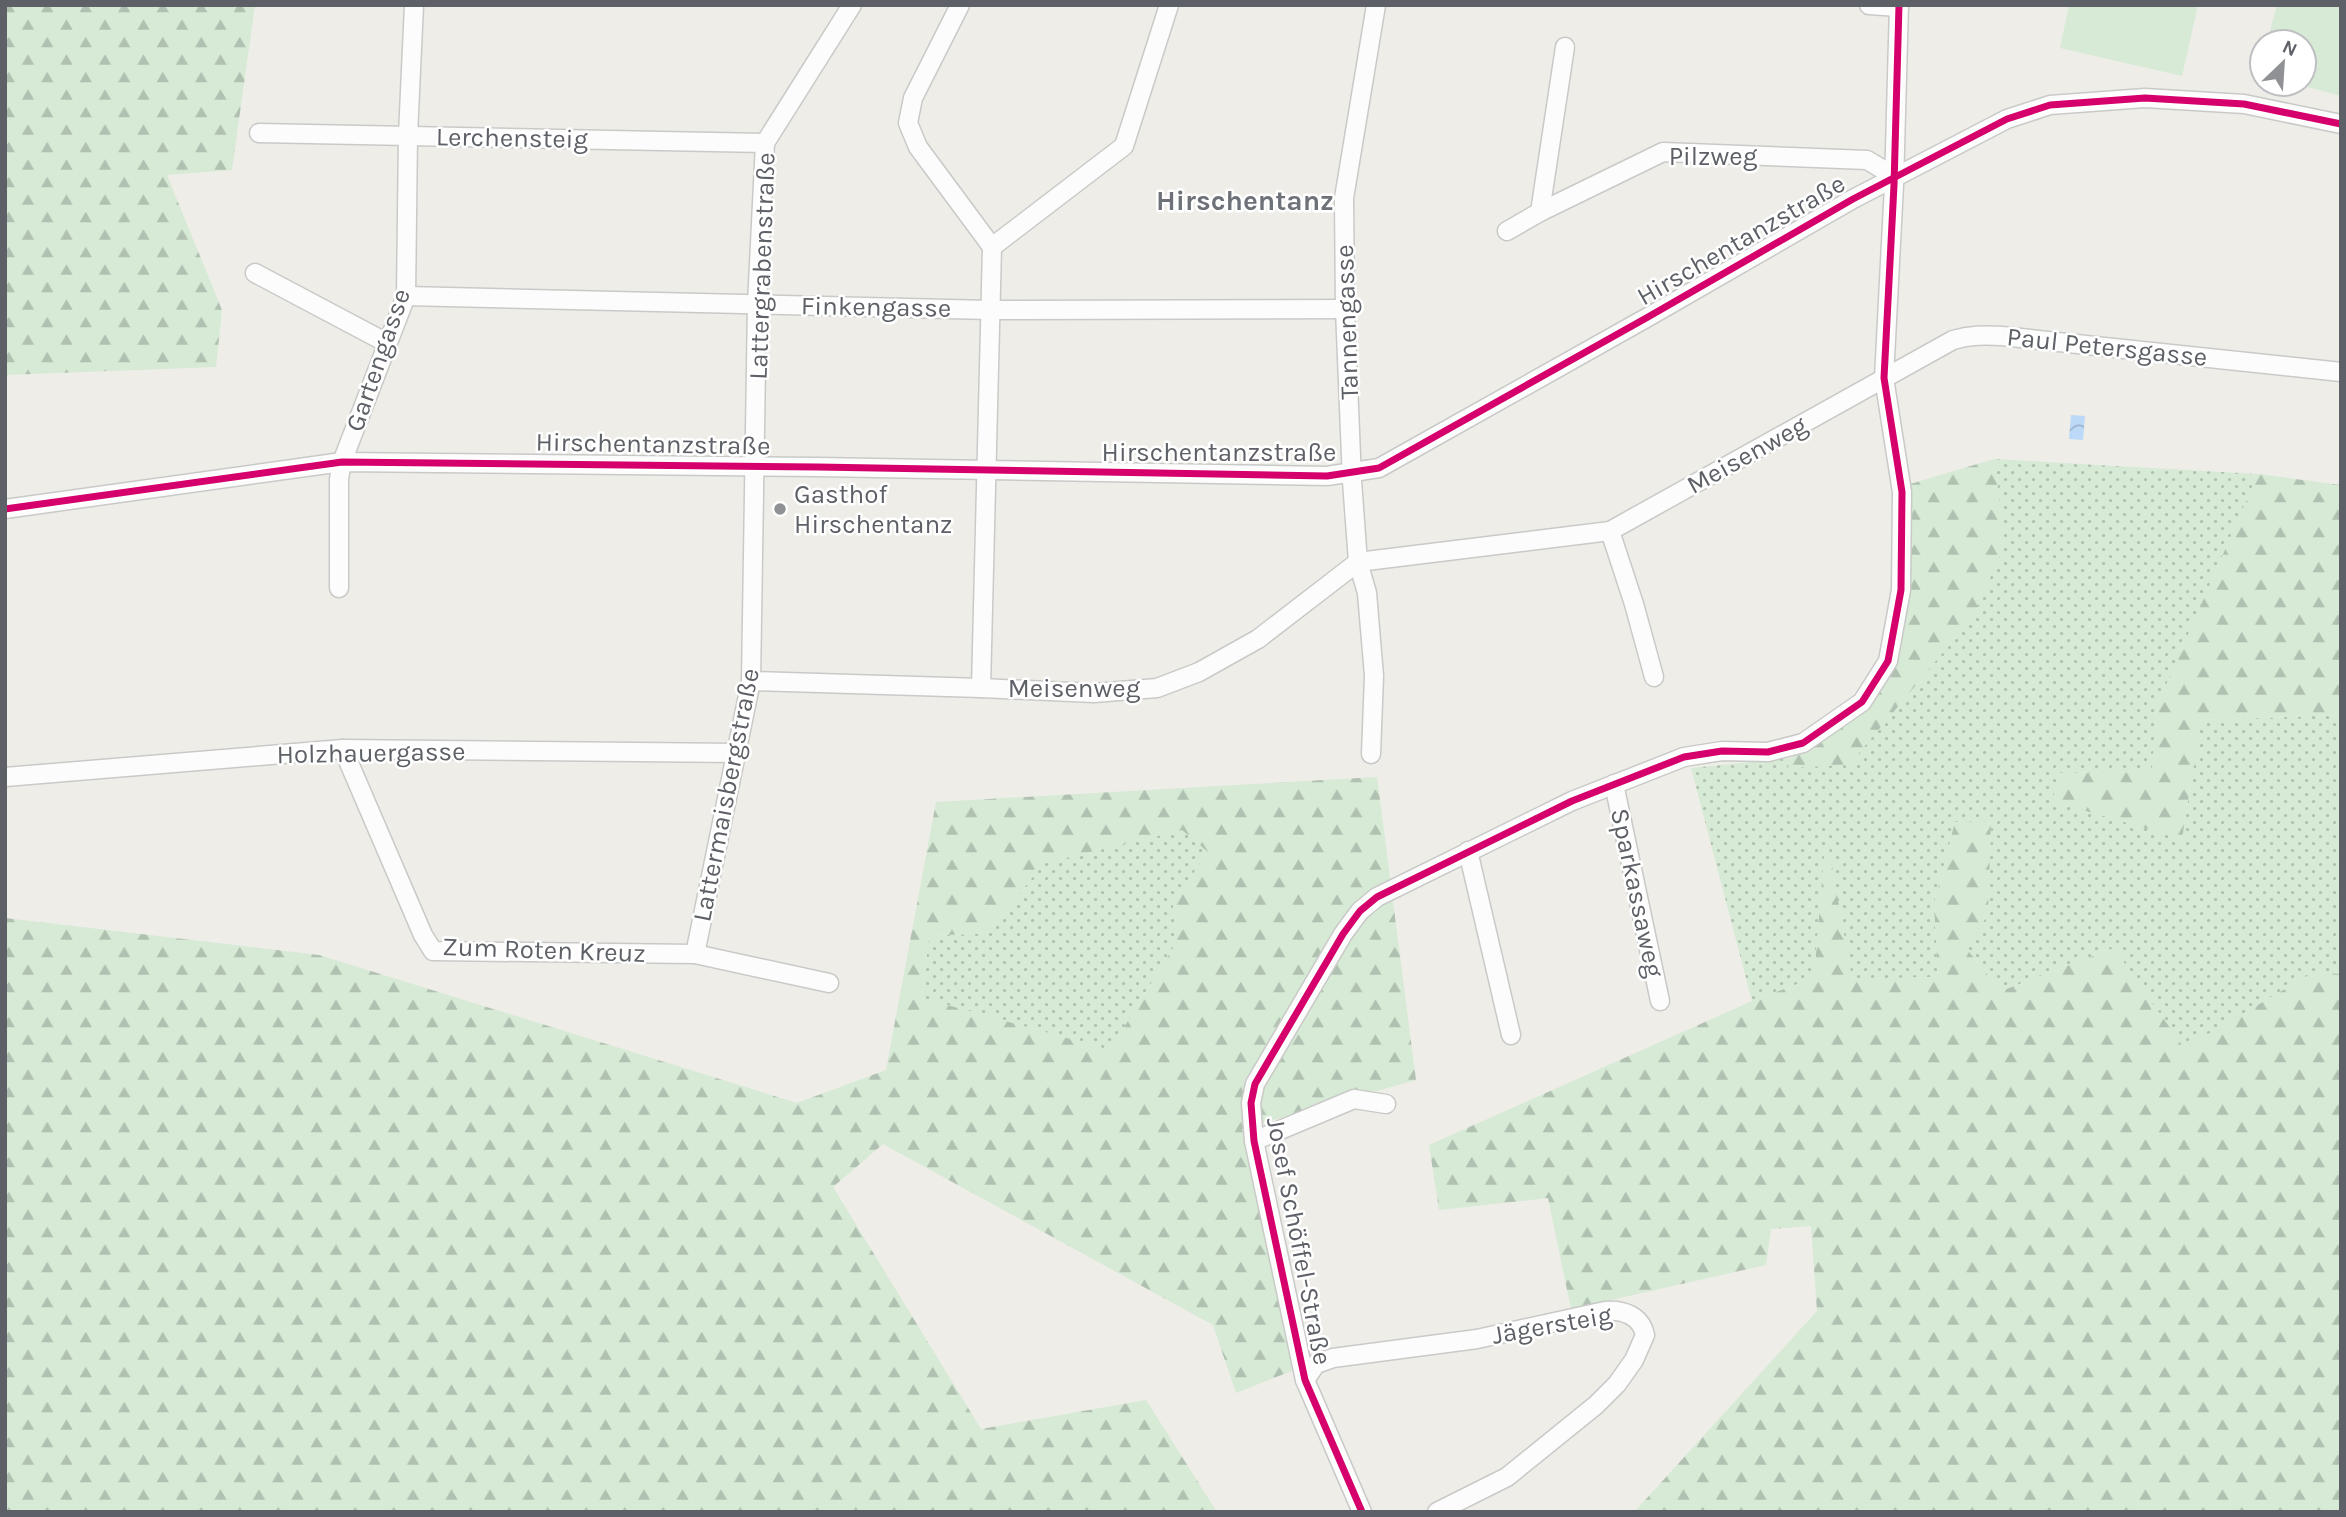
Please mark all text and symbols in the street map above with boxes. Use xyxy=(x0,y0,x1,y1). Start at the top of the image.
north arrow xyxy=(2248,28,2318,98)
text: N xyxy=(2279,36,2301,61)
street label: Lerchensteig xyxy=(436,121,589,155)
street label: Pilzweg xyxy=(1669,141,1758,172)
street label: Lattergrabenstraße xyxy=(743,152,781,380)
street label: Hirschentanzstraße xyxy=(1632,168,1850,312)
district label: Hirschentanz xyxy=(1156,184,1334,217)
street label: Tannengasse xyxy=(1329,244,1365,400)
street label: Gartengasse xyxy=(339,285,417,435)
street label: Finkengasse xyxy=(801,290,951,324)
street label: Paul Petersgasse xyxy=(2005,321,2209,373)
street label: Meisenweg xyxy=(1681,409,1813,501)
street label: Hirschentanzstraße xyxy=(535,426,771,462)
street label: Hirschentanzstraße xyxy=(1102,437,1336,468)
place label: Gasthof Hirschentanz xyxy=(794,479,952,540)
marker: Gasthof Hirschentanz xyxy=(772,501,788,517)
street label: Lattermaisbergstraße xyxy=(686,666,766,924)
street label: Meisenweg xyxy=(1008,673,1141,704)
street label: Holzhauergasse xyxy=(276,736,466,770)
street label: Sparkassaweg xyxy=(1604,806,1670,981)
street label: Zum Roten Kreuz xyxy=(442,931,646,969)
street label: Josef Schöffel-Straße xyxy=(1260,1114,1338,1368)
street label: Jägersteig xyxy=(1490,1299,1615,1351)

